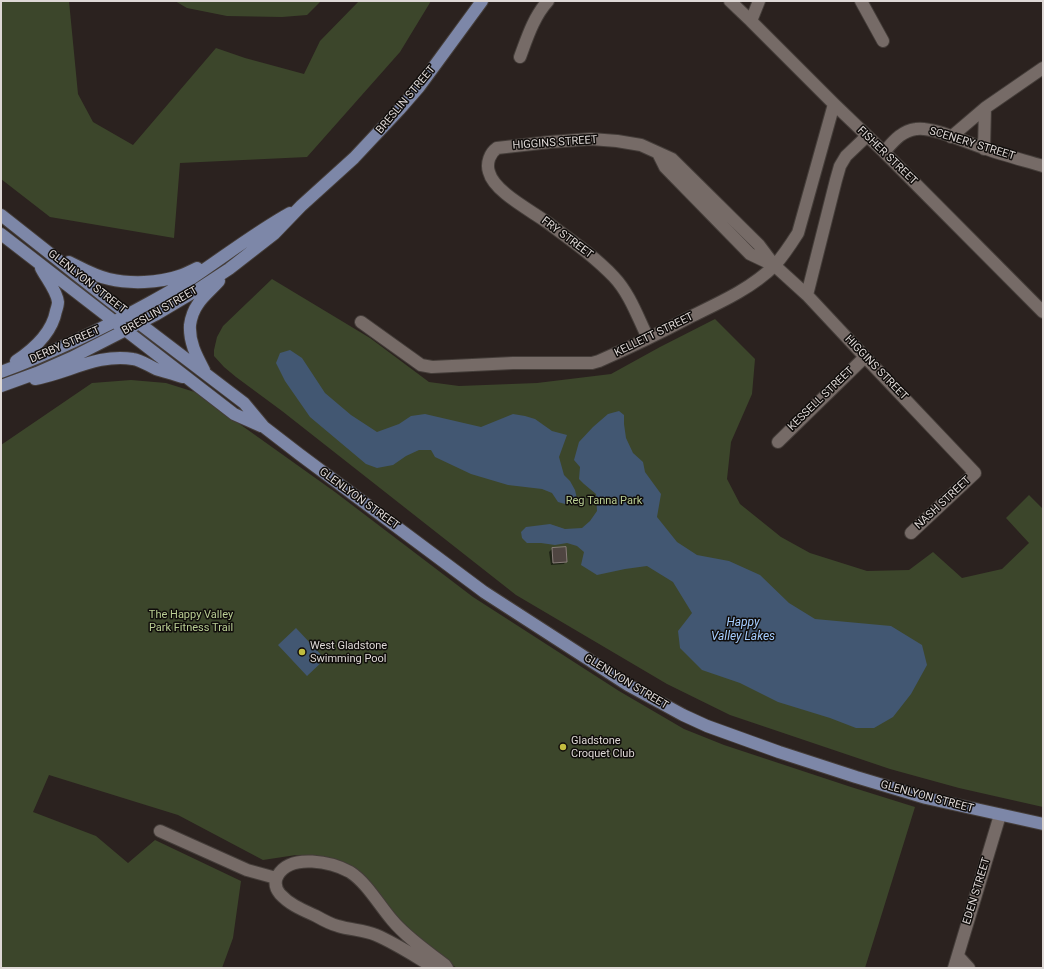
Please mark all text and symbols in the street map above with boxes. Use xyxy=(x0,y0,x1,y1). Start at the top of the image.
street label: BRESLIN STREET xyxy=(374,63,438,137)
street label: FISHER STREET xyxy=(854,124,920,188)
street label: SCENERY STREET xyxy=(928,125,1016,163)
street label: HIGGINS STREET xyxy=(512,133,598,153)
street label: FRY STREET xyxy=(539,214,595,262)
street label: GLENLYON STREET xyxy=(45,247,129,317)
street label: BRESLIN STREET xyxy=(120,284,200,338)
street label: KELLETT STREET xyxy=(612,310,696,360)
street label: DERBY STREET xyxy=(28,324,102,366)
street label: HIGGINS STREET xyxy=(842,333,910,403)
street label: KESSELL STREET xyxy=(785,364,857,434)
street label: GLENLYON STREET xyxy=(316,466,402,532)
street label: NASH STREET xyxy=(912,474,974,532)
park label: Reg Tanna Park xyxy=(566,494,642,508)
park label: The Happy Valley Park Fitness Trail xyxy=(149,608,233,634)
water label: Happy Valley Lakes xyxy=(711,616,775,644)
place label: West Gladstone Swimming Pool xyxy=(310,639,387,665)
marker: West Gladstone Swimming Pool xyxy=(297,647,307,657)
street label: GLENLYON STREET xyxy=(582,652,670,712)
place label: Gladstone Croquet Club xyxy=(571,734,635,760)
marker: Gladstone Croquet Club xyxy=(558,742,568,752)
street label: GLENLYON STREET xyxy=(879,778,975,816)
street label: EDEN STREET xyxy=(961,856,993,926)

